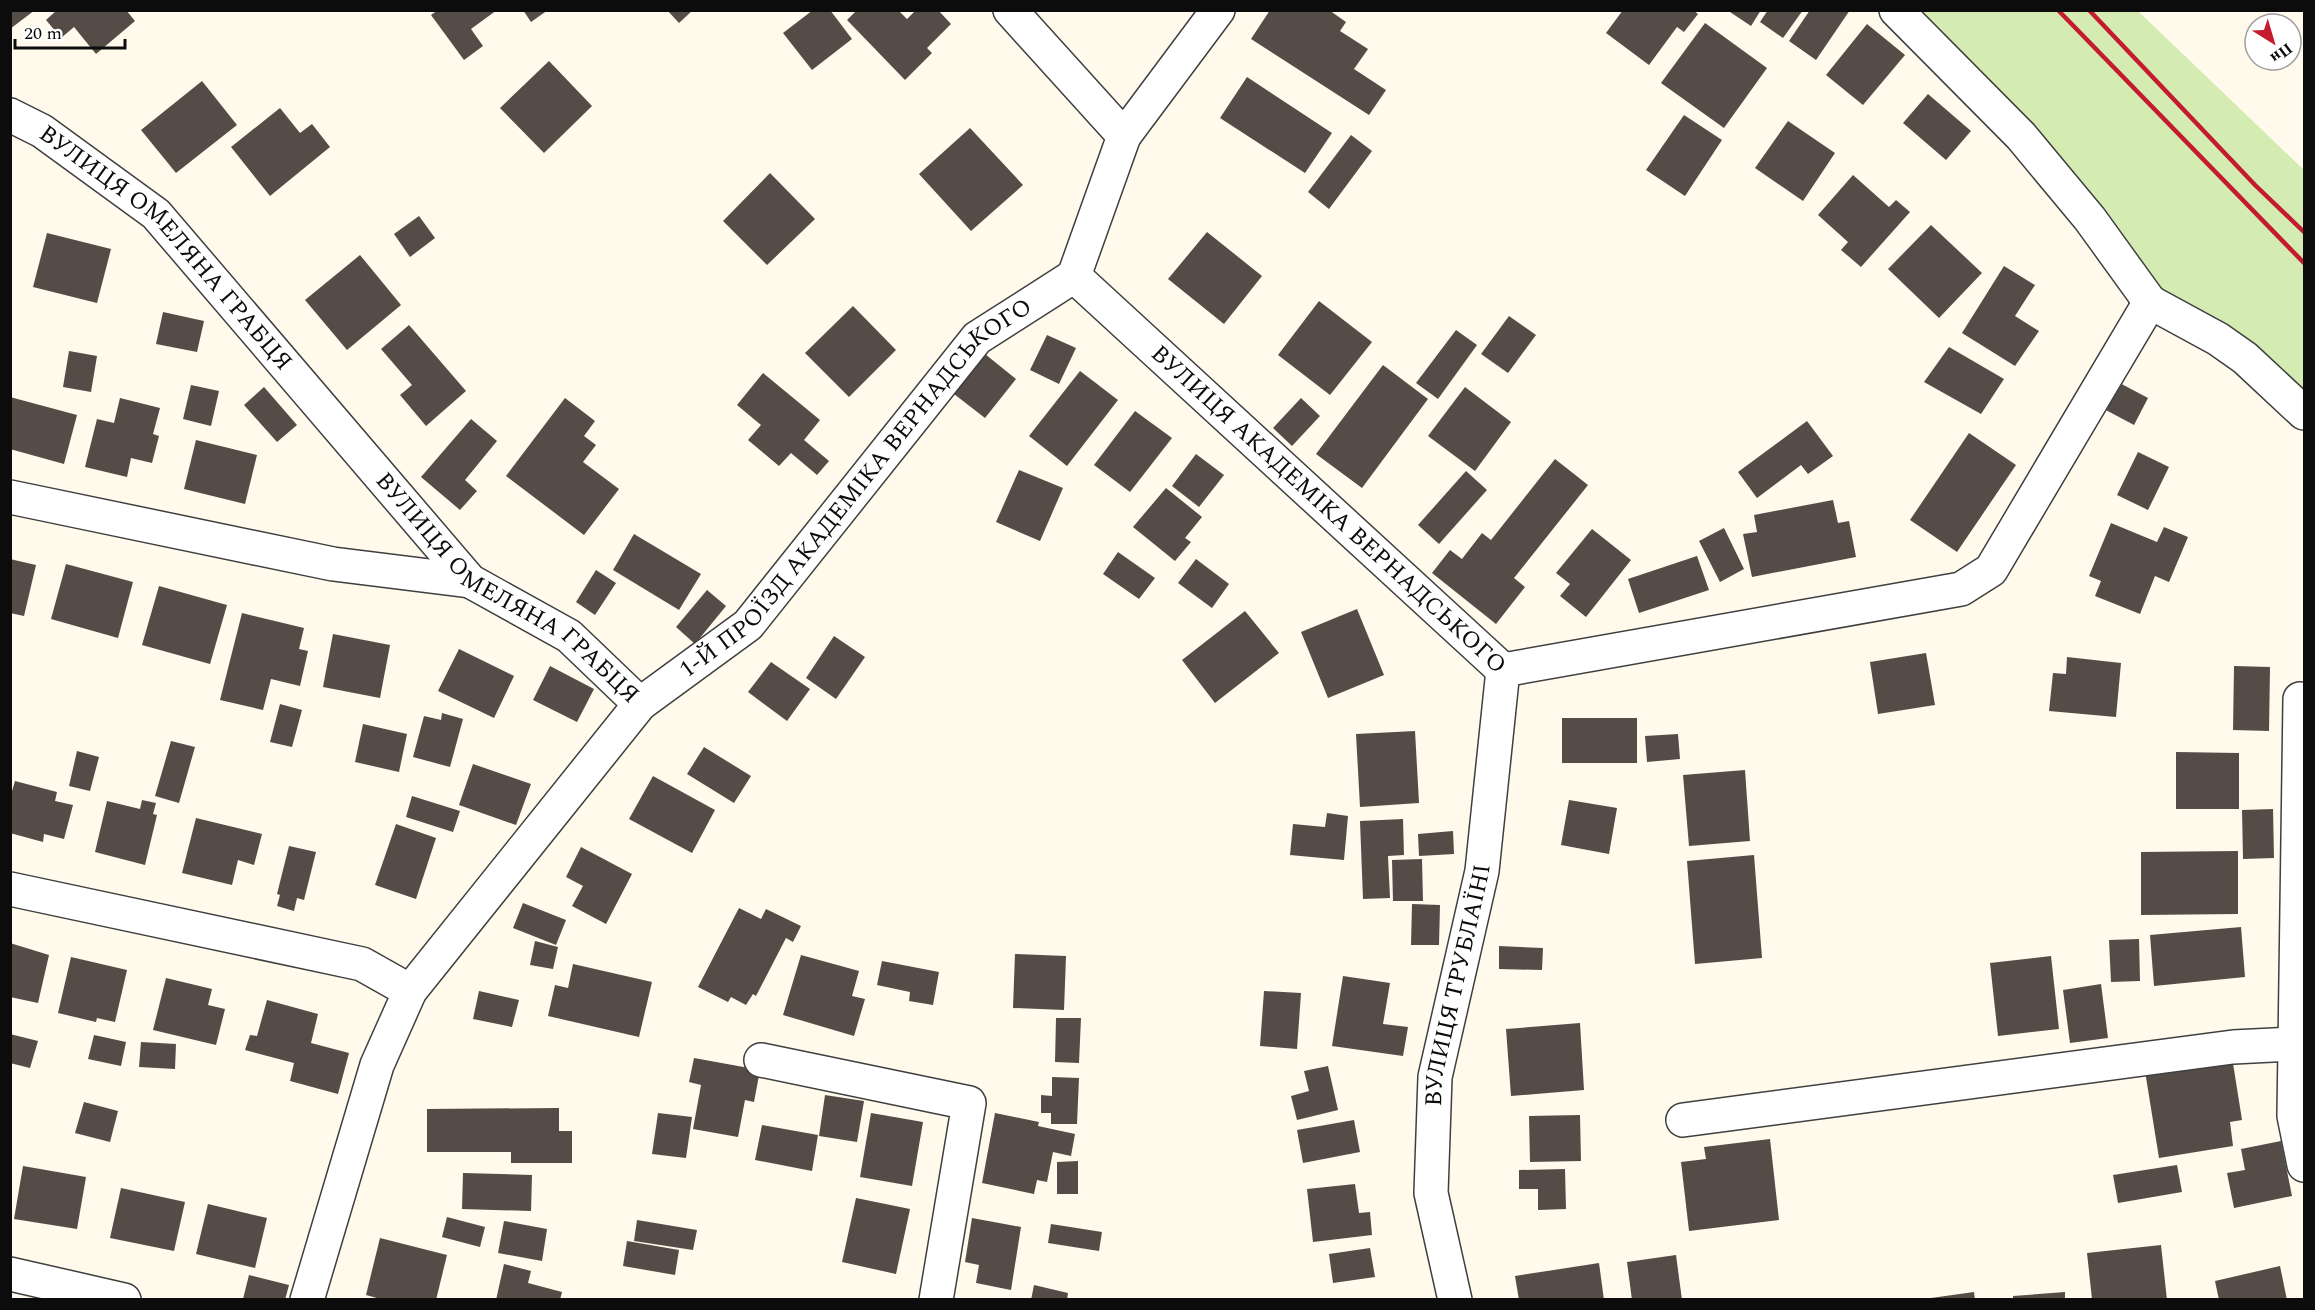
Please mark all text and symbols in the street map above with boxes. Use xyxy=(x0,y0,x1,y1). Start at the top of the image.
scale bar xyxy=(15,12,124,50)
north arrow xyxy=(2243,12,2303,72)
text: 20 m xyxy=(24,20,62,47)
text: Пн xyxy=(2265,37,2298,70)
street label: ВУЛИЦЯ ОМЕЛЯНА ГРАБЦЯ xyxy=(31,116,301,379)
street label: 1-Й ПРОЇЗД АКАДЕМІКА ВЕРНАДСЬКОГО xyxy=(672,289,1039,687)
street label: ВУЛИЦЯ АКАДЕМІКА ВЕРНАДСЬКОГО xyxy=(1142,337,1514,683)
street label: ВУЛИЦЯ ОМЕЛЯНА ГРАБЦЯ xyxy=(366,464,647,712)
street label: ВУЛИЦЯ ТРУБЛАЇНІ xyxy=(1416,862,1501,1107)

